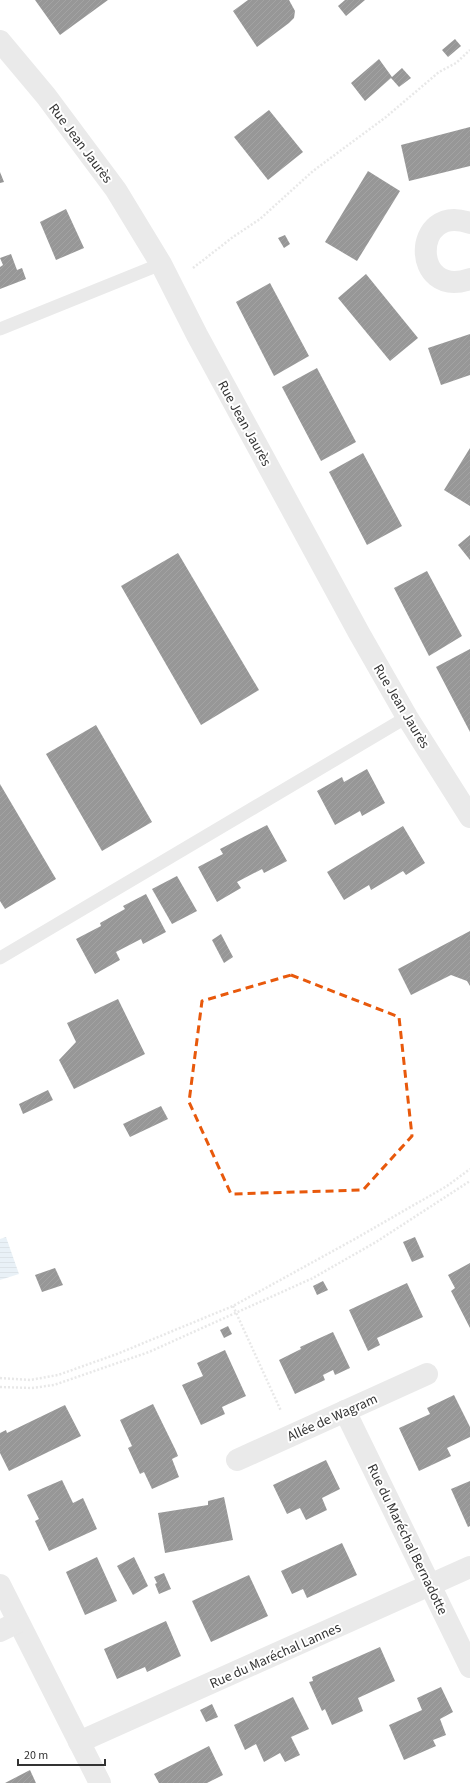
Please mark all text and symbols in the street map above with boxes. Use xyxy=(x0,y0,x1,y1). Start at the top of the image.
street label: Rue Jean Jaurès xyxy=(44,100,117,188)
street label: Rue Jean Jaurès xyxy=(212,377,276,470)
street label: Rue Jean Jaurès xyxy=(368,661,434,753)
street label: Allée de Wagram xyxy=(284,1389,381,1447)
street label: Rue du Maréchal Bernadotte xyxy=(362,1461,452,1618)
street label: Rue du Maréchal Lannes xyxy=(207,1618,344,1694)
scale bar xyxy=(18,1741,105,1767)
text: 20 m xyxy=(24,1747,48,1764)

